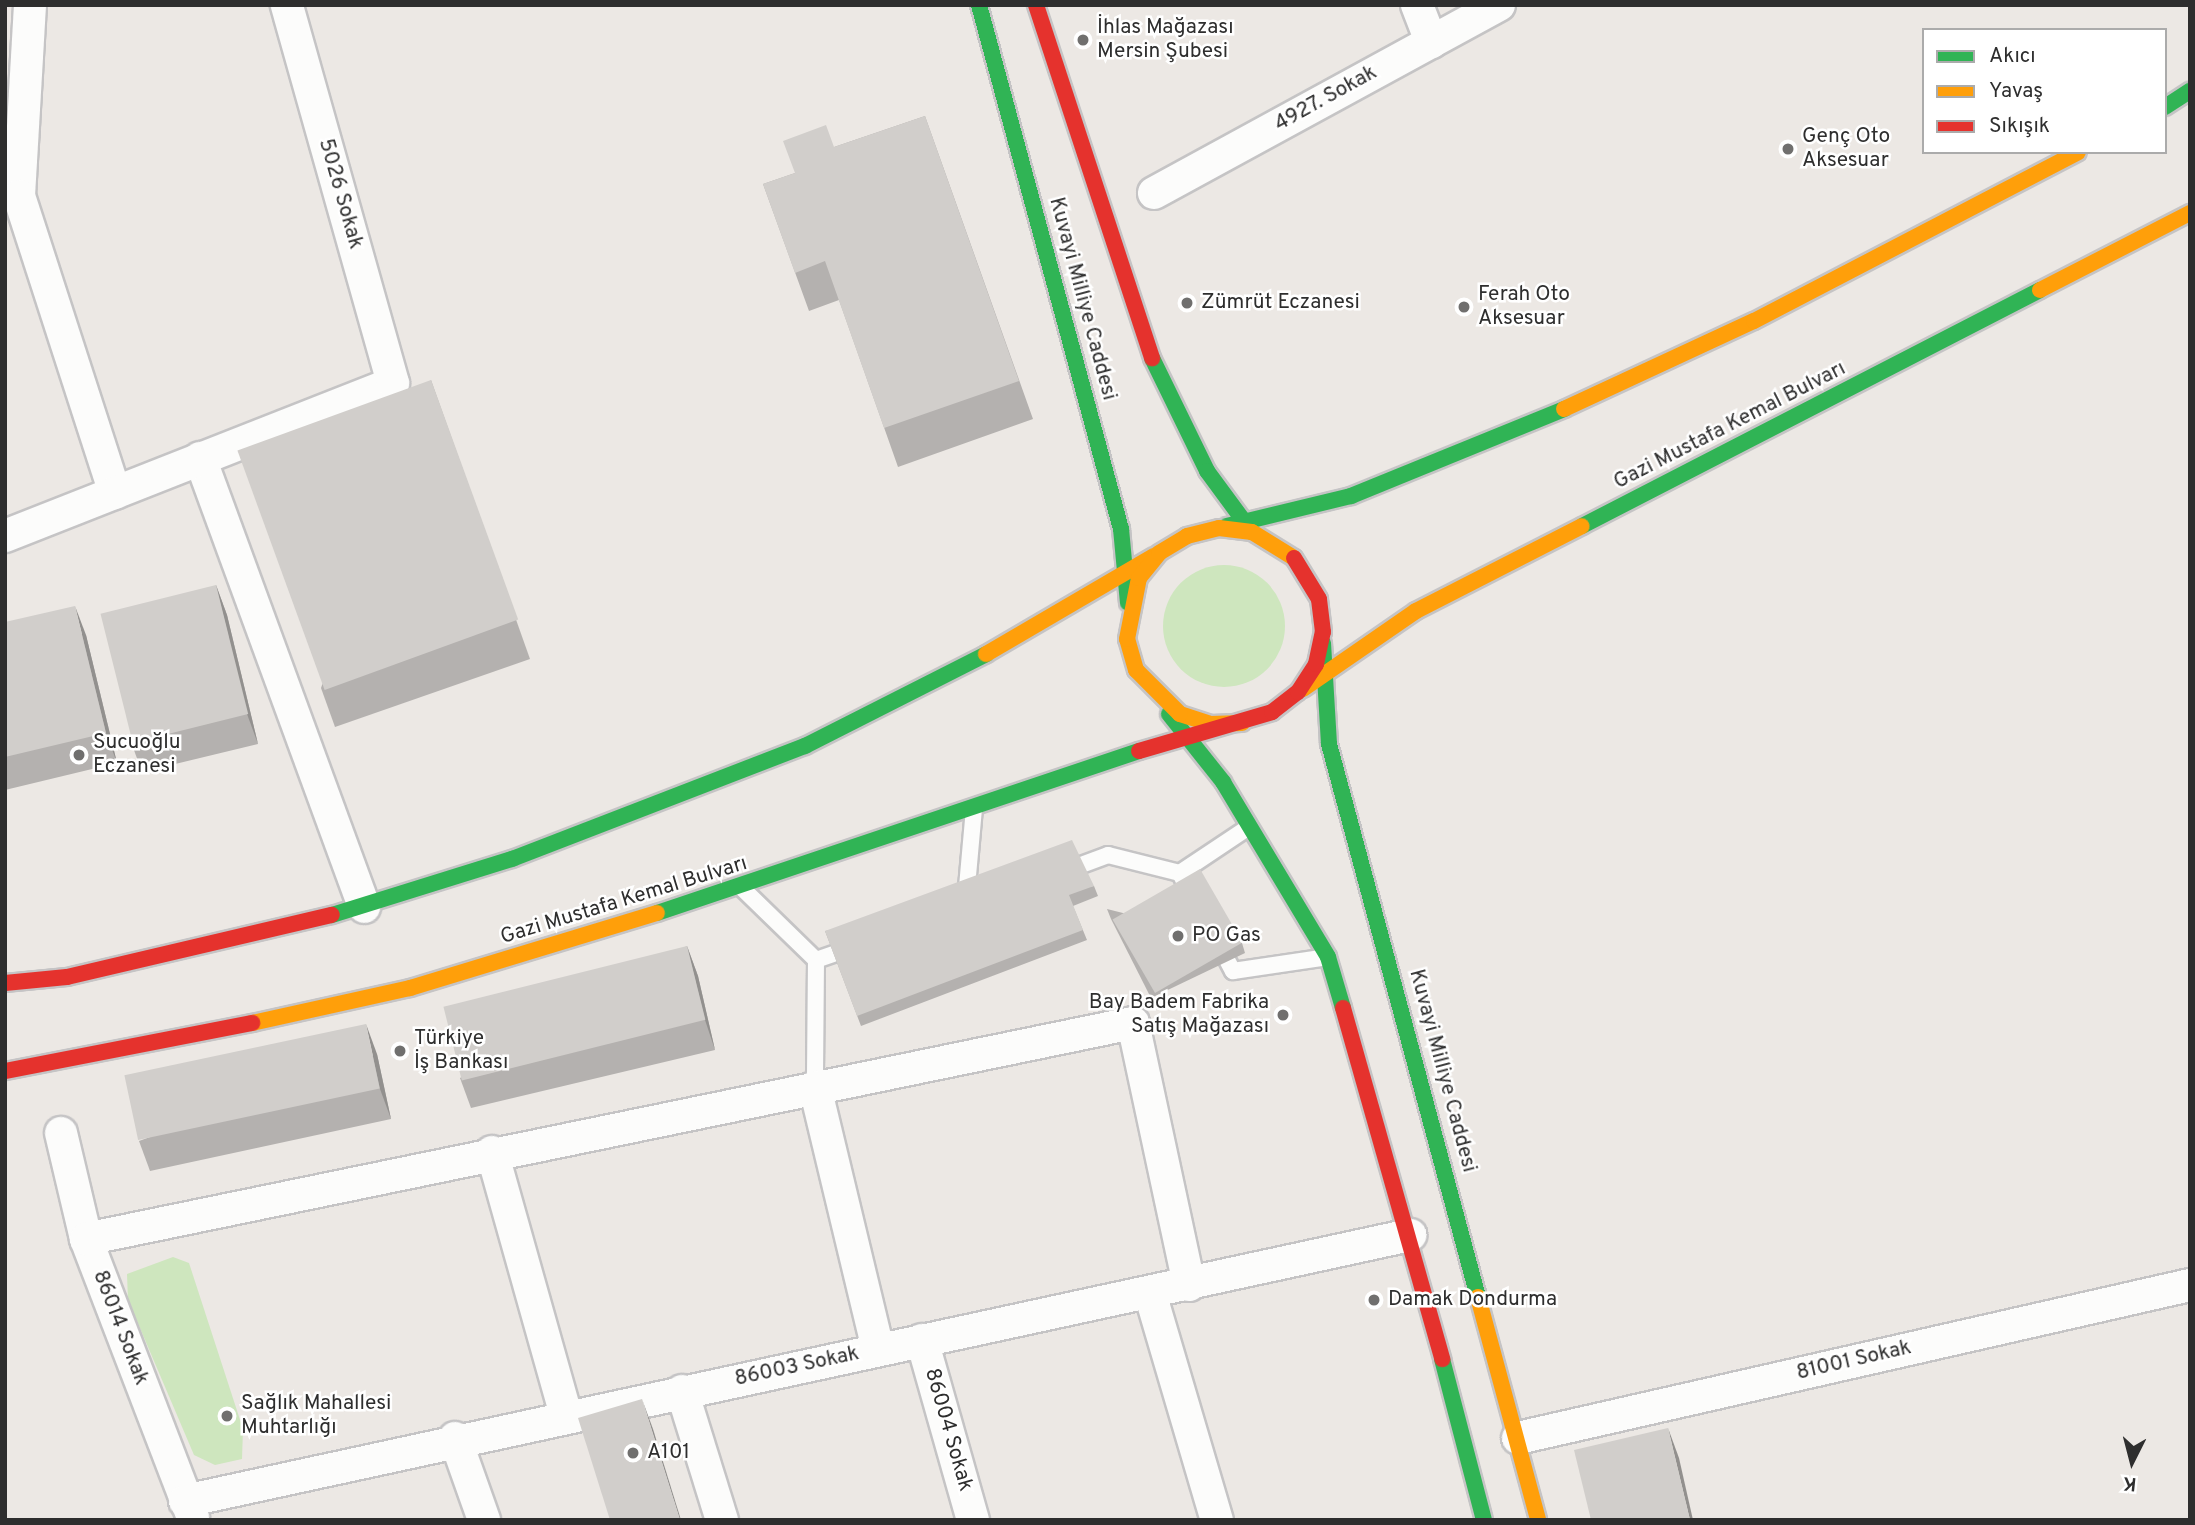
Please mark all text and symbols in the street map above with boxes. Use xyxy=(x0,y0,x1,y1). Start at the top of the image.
place label: İhlas Mağazası Mersin Şubesi xyxy=(1097,15,1234,65)
legend xyxy=(1922,28,2167,154)
marker: İhlas Mağazası Mersin Şubesi xyxy=(1075,32,1091,48)
text: Akıcı xyxy=(1989,43,2036,70)
street label: 4927. Sokak xyxy=(1270,61,1382,137)
text: Yavaş xyxy=(1989,78,2043,105)
text: Sıkışık xyxy=(1989,113,2050,140)
place label: Genç Oto Aksesuar xyxy=(1802,124,1890,174)
street label: 5026 Sokak xyxy=(312,136,368,252)
marker: Genç Oto Aksesuar xyxy=(1780,141,1796,157)
street label: Kuvayi Milliye Caddesi xyxy=(1043,195,1121,403)
place label: Ferah Oto Aksesuar xyxy=(1478,282,1570,332)
place label: Zümrüt Eczanesi xyxy=(1201,290,1360,316)
marker: Zümrüt Eczanesi xyxy=(1179,295,1195,311)
marker: Ferah Oto Aksesuar xyxy=(1456,299,1472,315)
street label: Gazi Mustafa Kemal Bulvarı xyxy=(1610,356,1850,496)
place label: Sucuoğlu Eczanesi xyxy=(93,730,181,780)
marker: Sucuoğlu Eczanesi xyxy=(71,747,87,763)
street label: Gazi Mustafa Kemal Bulvarı xyxy=(498,851,750,951)
place label: PO Gas xyxy=(1192,923,1261,949)
marker: PO Gas xyxy=(1170,928,1186,944)
street label: Kuvayi Milliye Caddesi xyxy=(1403,967,1481,1175)
place label: Bay Badem Fabrika Satış Mağazası xyxy=(1089,990,1269,1040)
marker: Bay Badem Fabrika Satış Mağazası xyxy=(1275,1007,1291,1023)
place label: Türkiye İş Bankası xyxy=(414,1026,508,1076)
marker: Türkiye İş Bankası xyxy=(392,1043,408,1059)
street label: 86014 Sokak xyxy=(87,1267,153,1389)
place label: Damak Dondurma xyxy=(1388,1287,1557,1313)
marker: Damak Dondurma xyxy=(1366,1292,1382,1308)
street label: 81001 Sokak xyxy=(1794,1336,1914,1386)
street label: 86003 Sokak xyxy=(733,1342,861,1392)
street label: 86004 Sokak xyxy=(918,1366,978,1494)
place label: Sağlık Mahallesi Muhtarlığı xyxy=(241,1391,391,1441)
marker: Sağlık Mahallesi Muhtarlığı xyxy=(219,1408,235,1424)
north arrow xyxy=(2097,1427,2167,1497)
place label: A101 xyxy=(647,1440,690,1466)
marker: A101 xyxy=(625,1445,641,1461)
text: K xyxy=(2122,1470,2138,1496)

